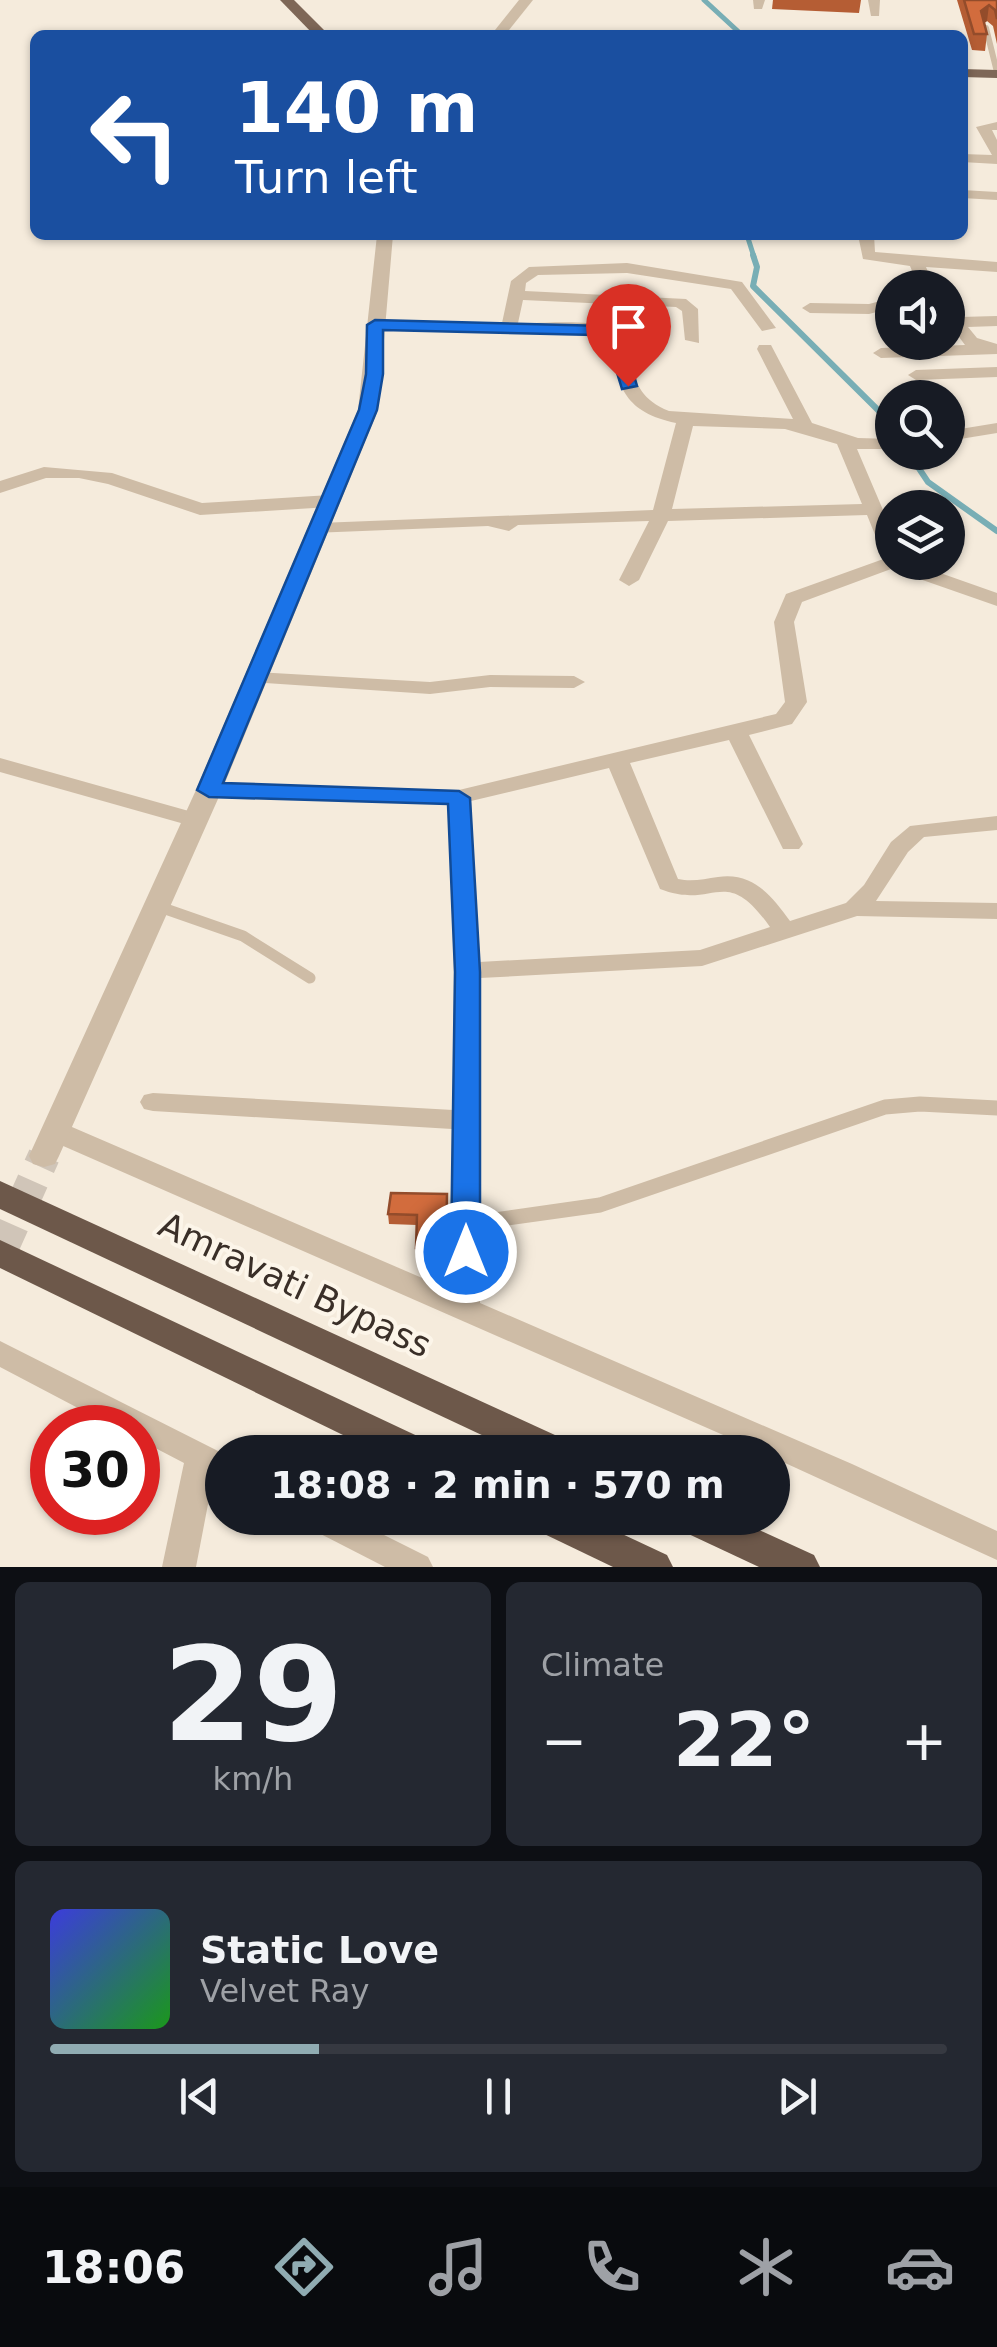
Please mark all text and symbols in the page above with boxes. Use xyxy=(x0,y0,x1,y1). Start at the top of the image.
text: 140 m xyxy=(235,67,478,149)
icon: left xyxy=(70,70,200,200)
text: Turn left xyxy=(235,151,418,204)
map controls xyxy=(875,270,965,580)
button: sound xyxy=(875,270,965,360)
pin xyxy=(586,284,671,387)
icon: arrive xyxy=(601,299,656,354)
button: search xyxy=(875,380,965,470)
button: layers xyxy=(875,490,965,580)
position arrow xyxy=(414,1200,518,1304)
street label: Amravati Bypass xyxy=(153,1204,437,1366)
speed limit sign: 30 xyxy=(30,1405,160,1535)
text: 18:08 · 2 min · 570 m xyxy=(270,1463,725,1507)
text: 29 xyxy=(163,1619,343,1771)
text: Climate xyxy=(541,1646,664,1684)
text: 22° xyxy=(673,1696,815,1784)
text: − xyxy=(541,1709,587,1773)
text: + xyxy=(901,1709,947,1773)
text: km/h xyxy=(213,1760,293,1798)
text: Static Love xyxy=(200,1928,439,1972)
text: Velvet Ray xyxy=(200,1972,369,2010)
icon: previous xyxy=(172,2069,227,2124)
icon: pause xyxy=(471,2069,526,2124)
icon: next xyxy=(770,2069,825,2124)
icon: directions xyxy=(269,2232,339,2302)
icon: music xyxy=(423,2232,493,2302)
icon: phone xyxy=(577,2232,647,2302)
icon: climate xyxy=(731,2232,801,2302)
icon: car xyxy=(885,2232,955,2302)
text: 18:06 xyxy=(42,2241,185,2294)

